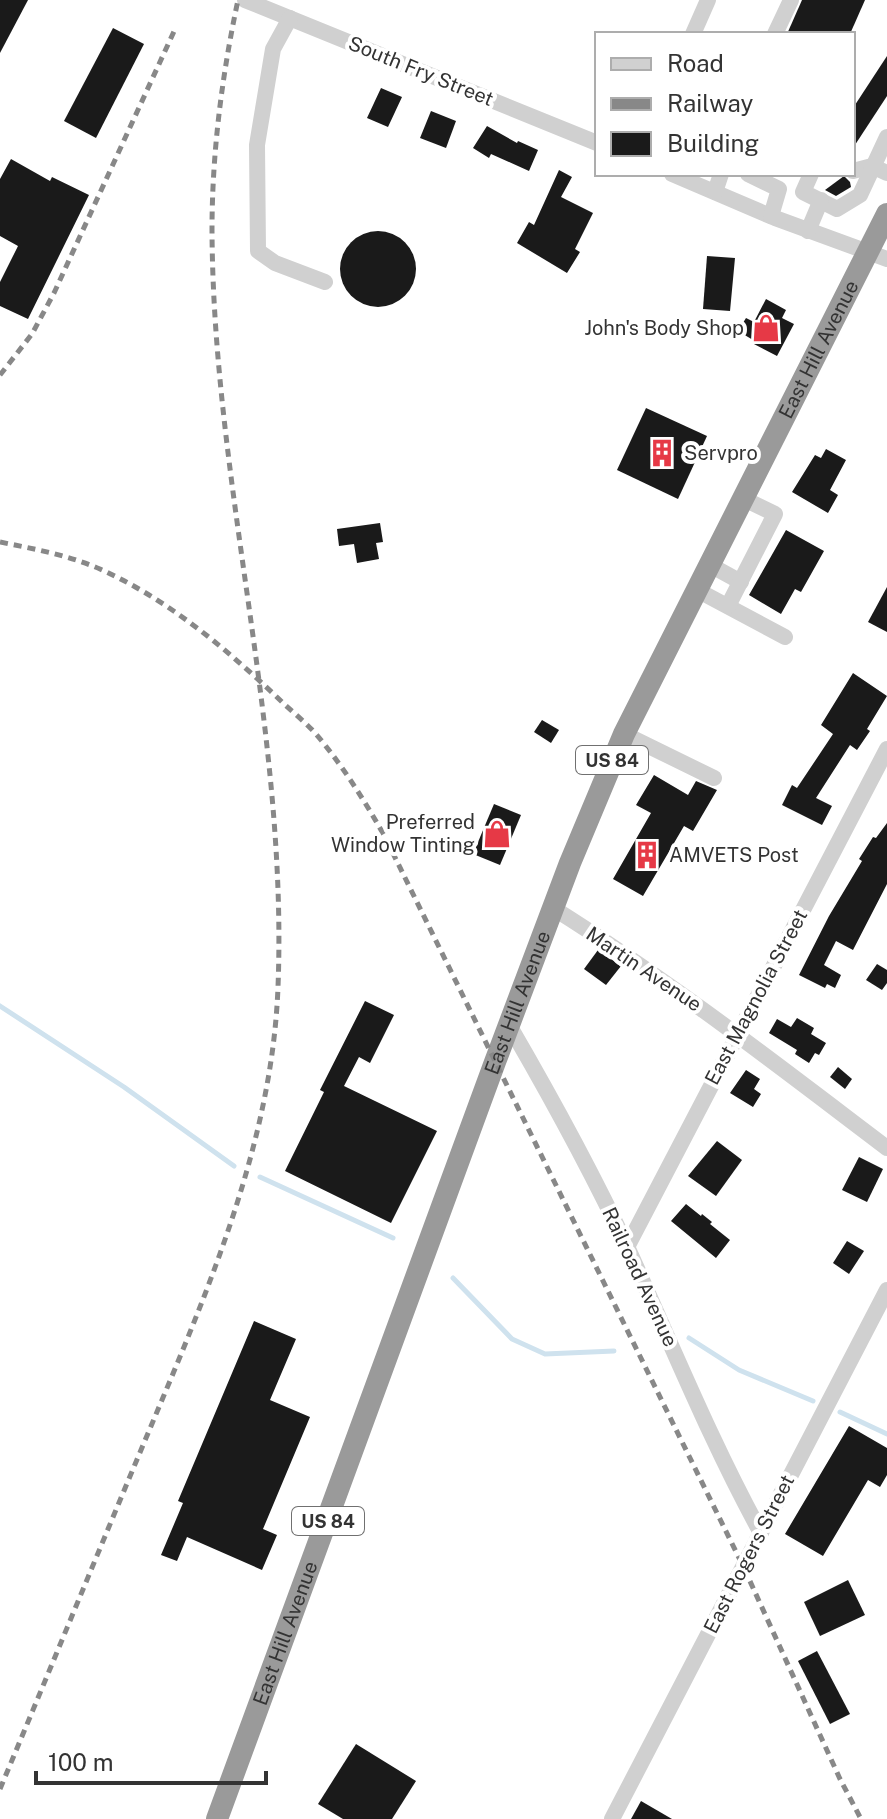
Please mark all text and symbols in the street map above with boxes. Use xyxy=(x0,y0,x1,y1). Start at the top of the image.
street label: South Fry Street xyxy=(345,31,497,111)
legend xyxy=(595,32,855,176)
text: Road xyxy=(667,49,724,77)
text: Railway xyxy=(667,89,753,117)
text: Building xyxy=(667,129,759,157)
street label: East Hill Avenue xyxy=(774,276,863,422)
shop icon: John's Body Shop xyxy=(751,313,781,343)
place label: John's Body Shop xyxy=(584,316,744,340)
building icon: Servpro xyxy=(647,438,677,468)
place label: Servpro xyxy=(684,441,758,465)
road number: US 84 xyxy=(576,746,648,774)
place label: Preferred Window Tinting xyxy=(331,810,475,857)
shop icon: Preferred Window Tinting xyxy=(482,819,512,849)
building icon: AMVETS Post xyxy=(632,840,662,870)
place label: AMVETS Post xyxy=(669,843,799,867)
street label: East Magnolia Street xyxy=(700,905,812,1089)
street label: Martin Avenue xyxy=(582,922,706,1016)
street label: East Hill Avenue xyxy=(480,927,555,1078)
street label: Railroad Avenue xyxy=(597,1204,683,1350)
street label: East Rogers Street xyxy=(699,1471,799,1637)
road number: US 84 xyxy=(292,1507,364,1535)
street label: East Hill Avenue xyxy=(248,1558,323,1708)
scale bar xyxy=(36,1735,266,1785)
text: 100 m xyxy=(48,1748,114,1776)

